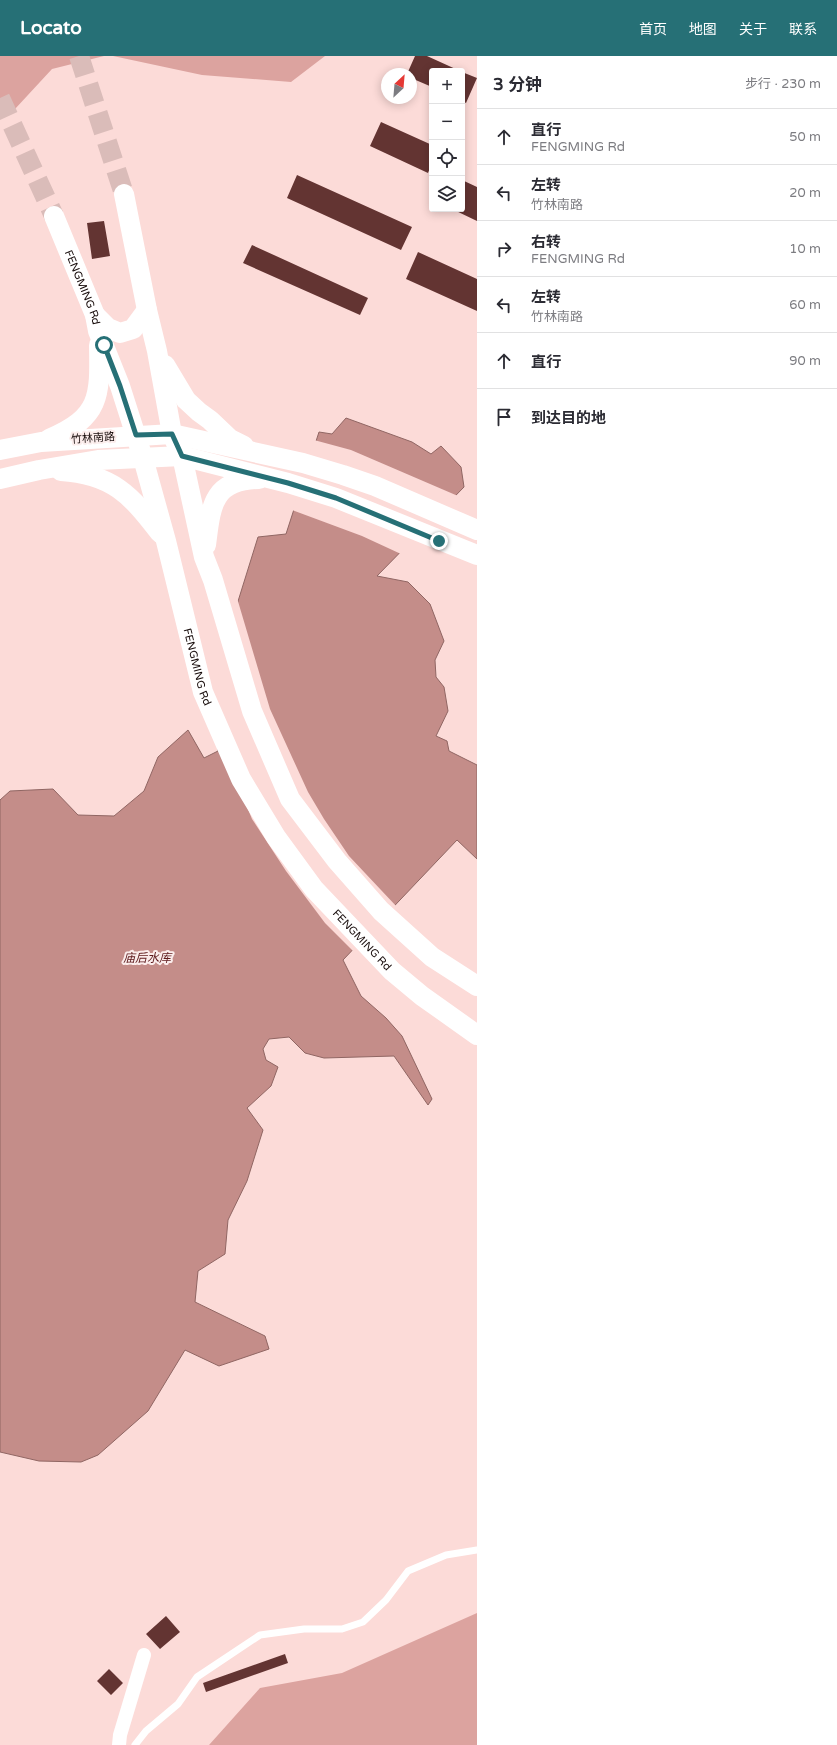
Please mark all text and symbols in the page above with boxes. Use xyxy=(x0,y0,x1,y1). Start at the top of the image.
text: Locato xyxy=(20,17,82,39)
text: 首页 xyxy=(639,21,667,38)
text: 地图 xyxy=(689,21,717,38)
text: 关于 xyxy=(739,21,767,38)
text: 联系 xyxy=(789,21,817,38)
north arrow xyxy=(381,68,417,104)
map controls xyxy=(429,68,465,212)
button: + xyxy=(429,68,465,104)
text: 3 分钟 xyxy=(493,74,542,95)
text: 步行 · 230 m xyxy=(745,76,821,92)
button: − xyxy=(429,104,465,140)
text: 直行 xyxy=(531,121,561,139)
icon: ahead xyxy=(493,126,515,148)
text: 50 m xyxy=(789,129,821,145)
text: FENGMING Rd xyxy=(531,139,625,155)
button: locate xyxy=(429,140,465,176)
button: layers xyxy=(429,176,465,212)
text: 左转 xyxy=(531,176,561,194)
icon: left xyxy=(493,182,515,204)
text: 20 m xyxy=(789,185,821,201)
text: 竹林南路 xyxy=(531,197,583,213)
text: 右转 xyxy=(531,233,561,251)
icon: right xyxy=(493,238,515,260)
text: 10 m xyxy=(789,241,821,257)
street label: FENGMING Rd xyxy=(62,248,103,326)
text: FENGMING Rd xyxy=(531,251,625,267)
text: 左转 xyxy=(531,288,561,306)
icon: left xyxy=(493,294,515,316)
text: 60 m xyxy=(789,297,821,313)
text: 竹林南路 xyxy=(531,309,583,325)
route start xyxy=(95,336,113,354)
icon: ahead xyxy=(493,350,515,372)
text: 直行 xyxy=(531,353,561,371)
text: 90 m xyxy=(789,353,821,369)
icon: arrive xyxy=(493,406,515,428)
text: 到达目的地 xyxy=(531,409,606,427)
street label: 竹林南路 xyxy=(71,430,115,446)
route end xyxy=(430,532,448,550)
street label: FENGMING Rd xyxy=(181,627,215,707)
street label: FENGMING Rd xyxy=(330,906,394,973)
water label: 庙后水库 xyxy=(123,951,173,965)

